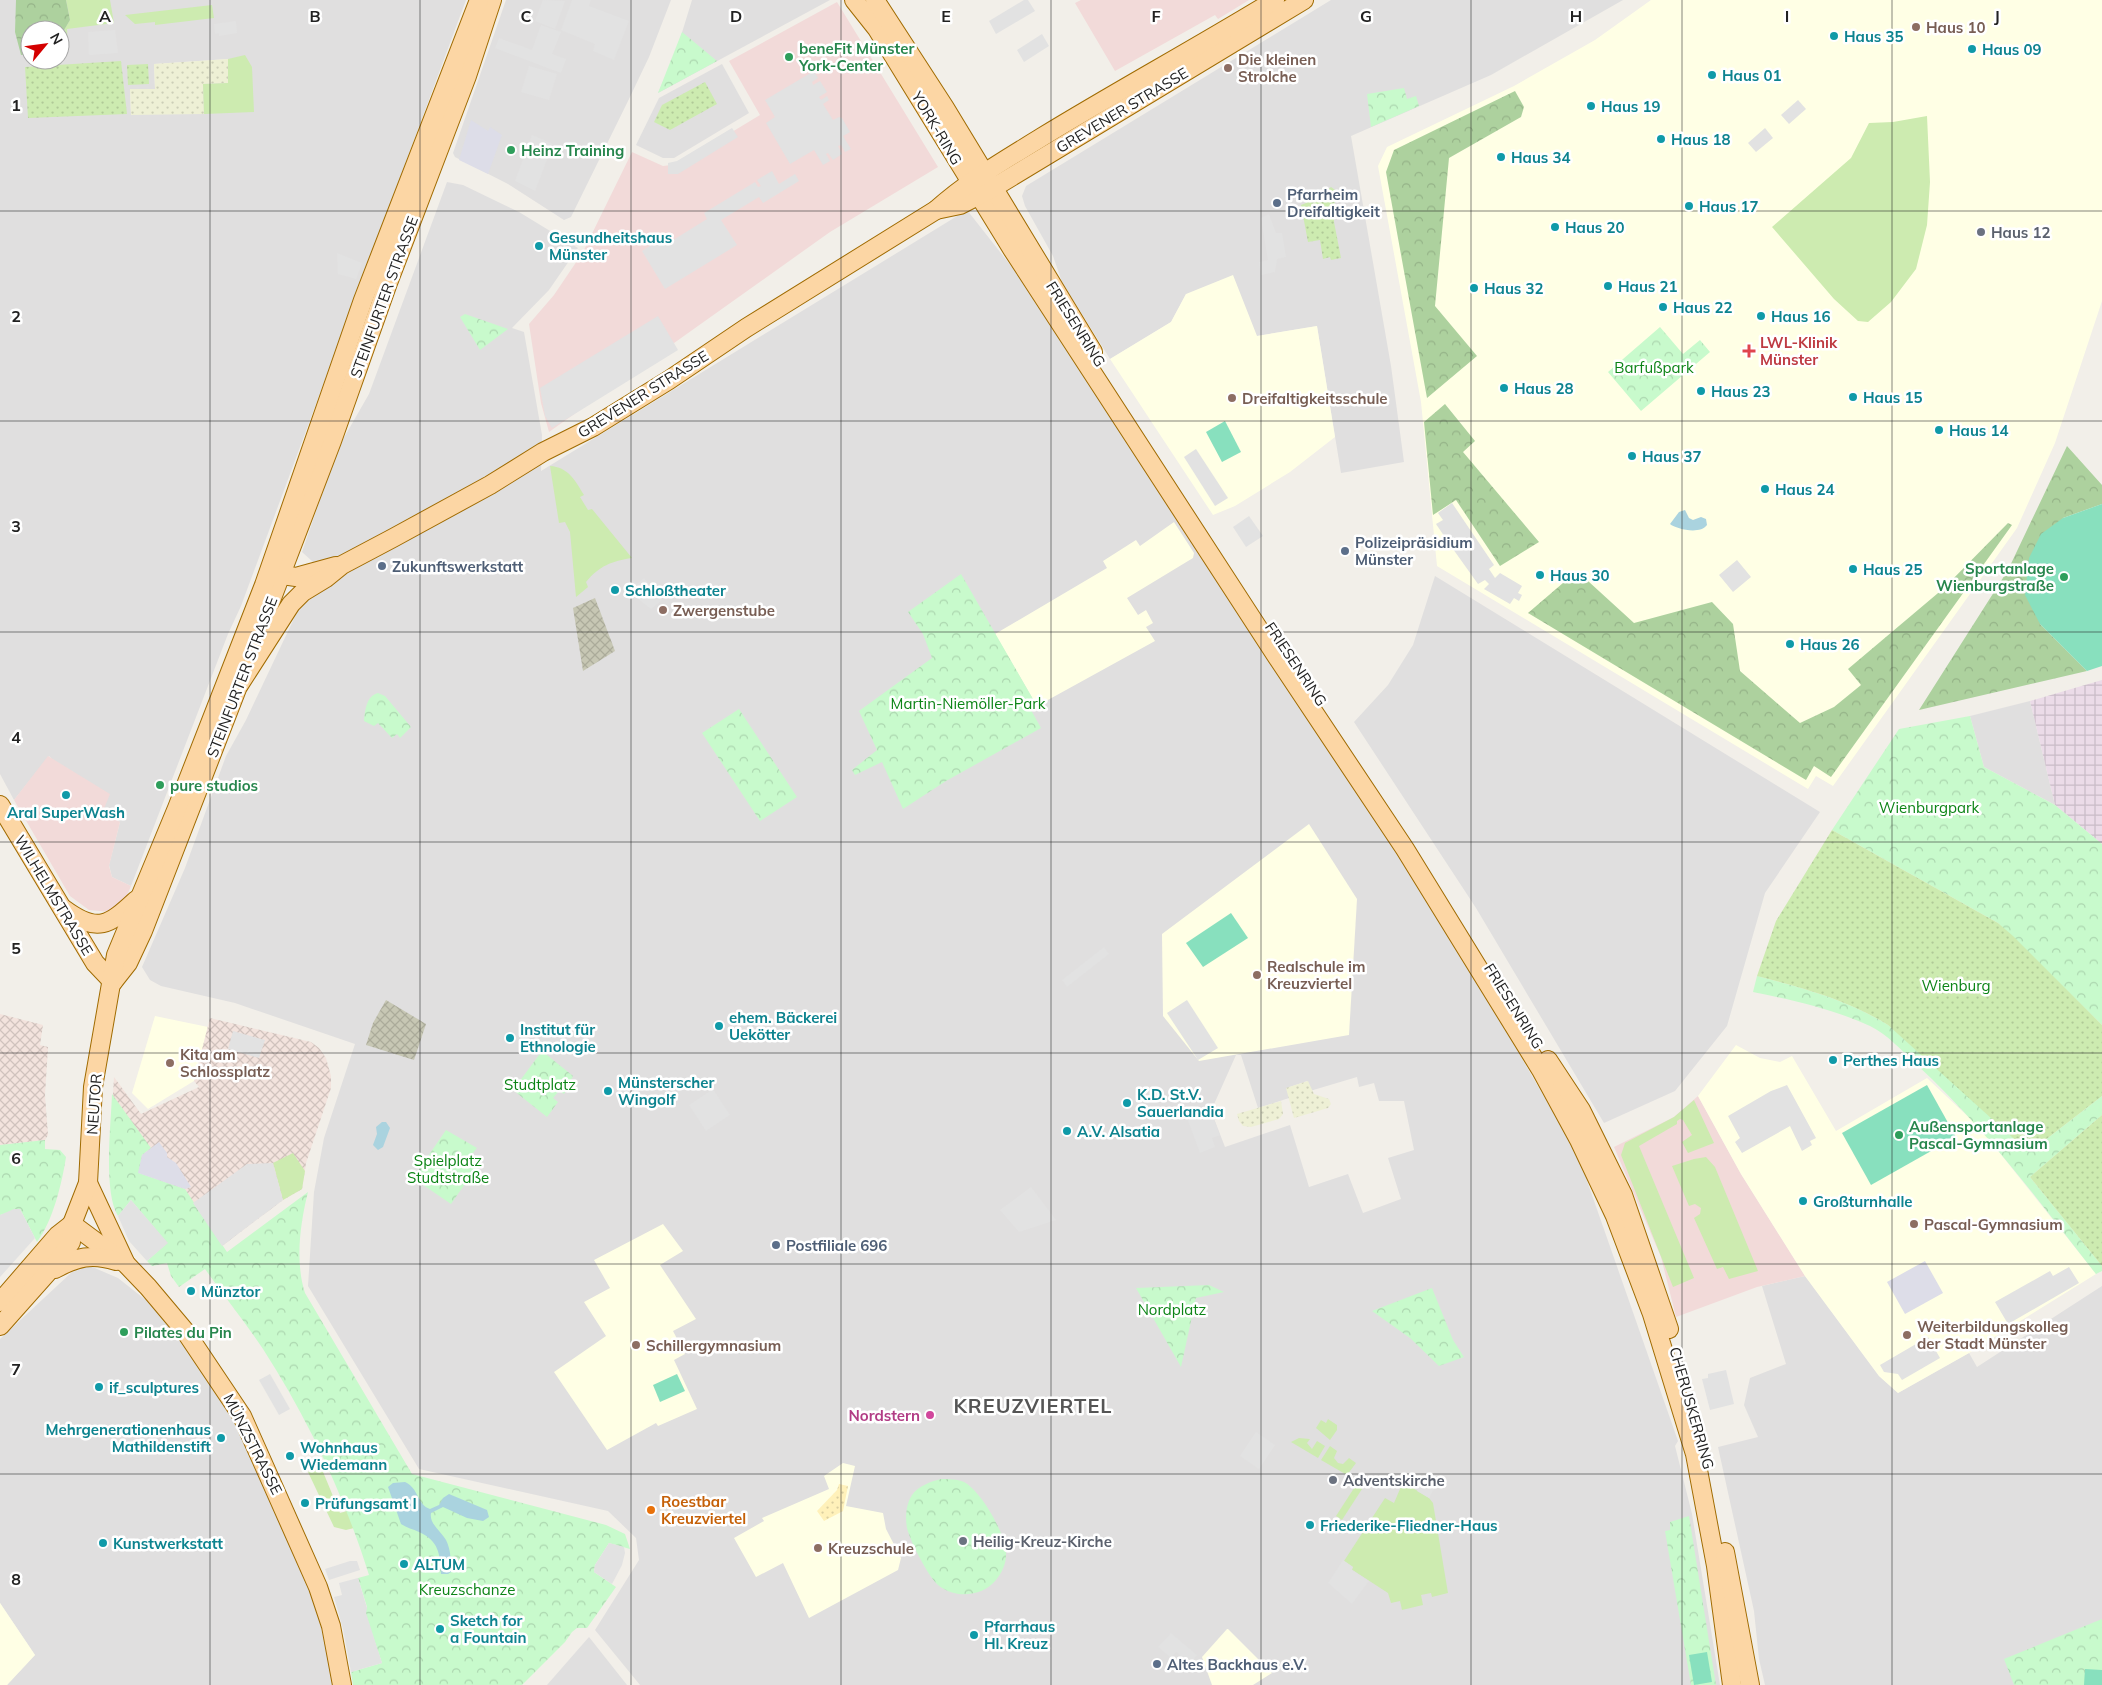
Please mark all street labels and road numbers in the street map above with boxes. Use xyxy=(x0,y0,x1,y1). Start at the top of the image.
street label: GREVENER STRASSE xyxy=(1053,63,1192,157)
street label: YORK-RING xyxy=(907,87,966,168)
street label: STEINFURTER STRASSE xyxy=(346,213,422,380)
street label: FRIESENRING xyxy=(1042,278,1110,370)
street label: GREVENER STRASSE xyxy=(574,346,712,442)
street label: STEINFURTER STRASSE xyxy=(203,594,281,760)
street label: FRIESENRING xyxy=(1261,618,1331,710)
street label: WILHELMSTRASSE xyxy=(11,831,97,959)
street label: FRIESENRING xyxy=(1480,960,1548,1052)
street label: NEUTOR xyxy=(82,1073,106,1135)
street label: CHERUSKERRING xyxy=(1665,1345,1719,1471)
street label: MÜNZSTRASSE xyxy=(219,1390,287,1498)

